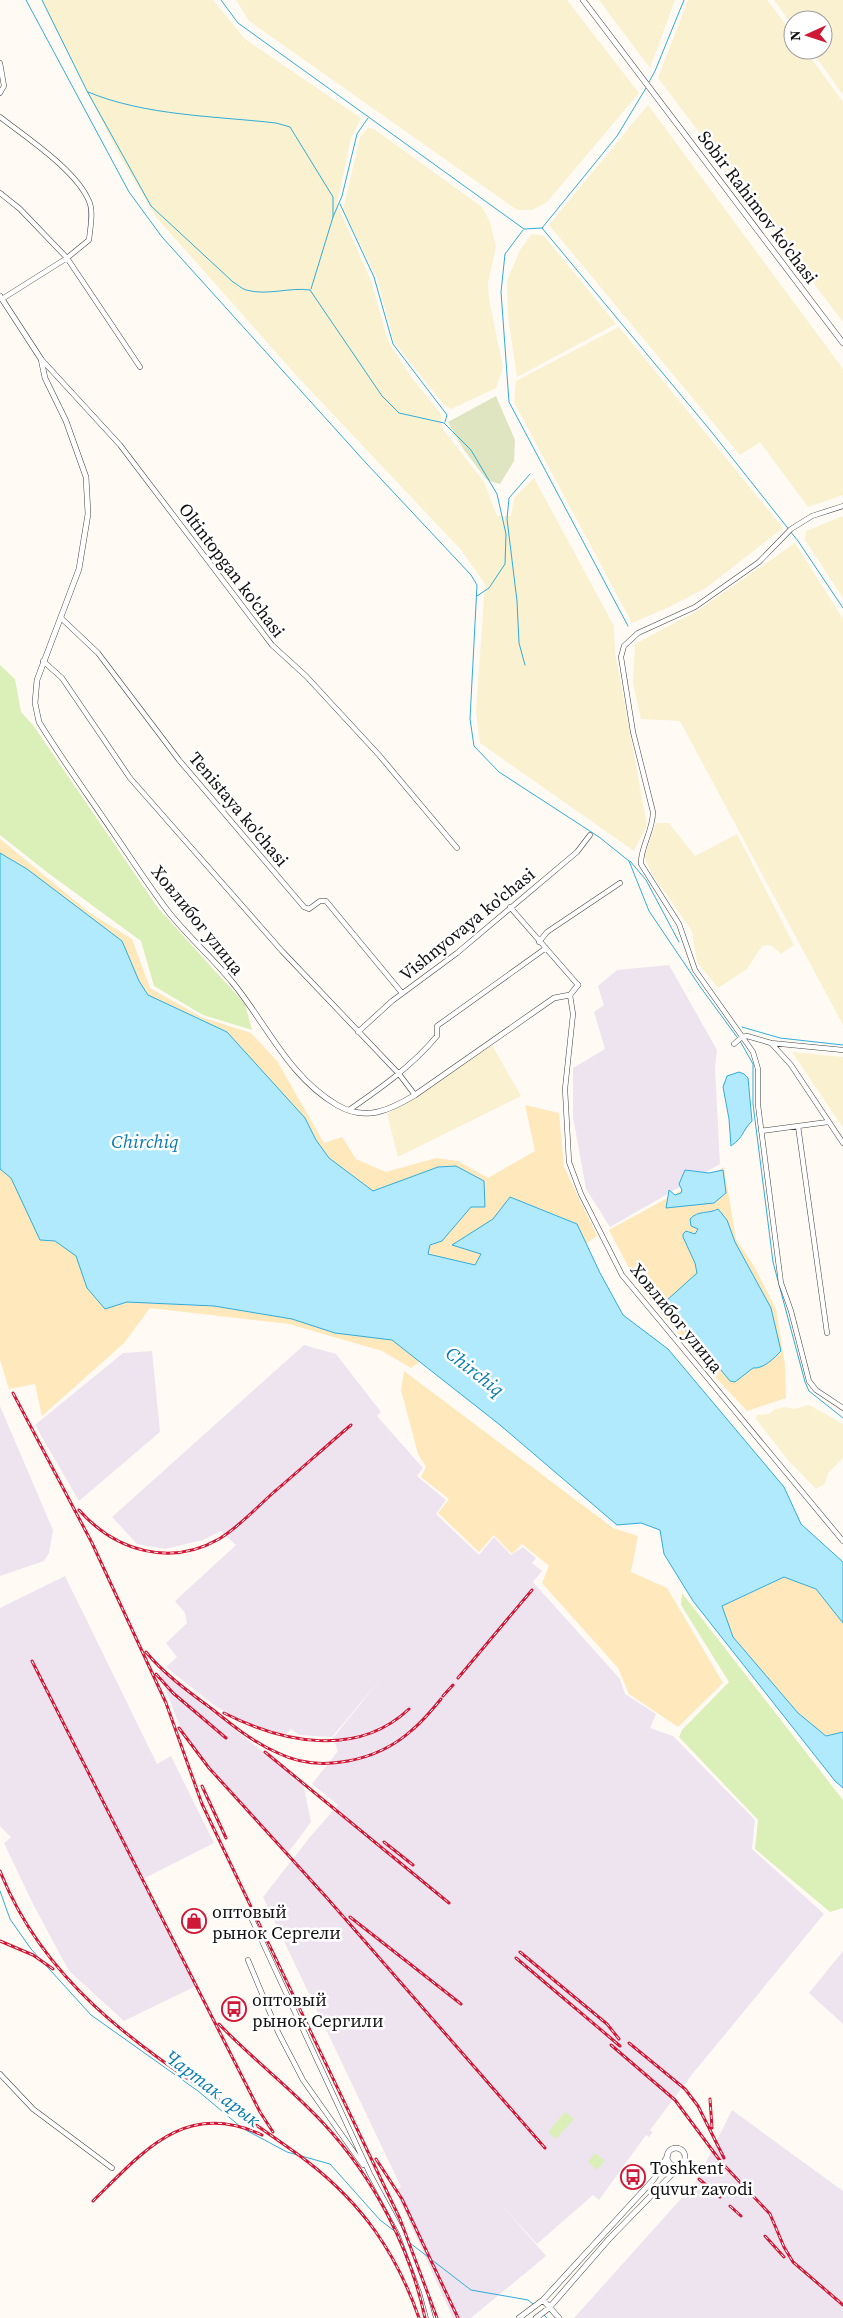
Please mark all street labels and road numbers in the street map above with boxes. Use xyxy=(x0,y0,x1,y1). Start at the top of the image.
street label: Sobir Rahimov ko'chasi xyxy=(692,125,824,289)
street label: Oltintopgan ko'chasi xyxy=(173,498,291,642)
street label: Tenistaya ko'chasi xyxy=(183,746,295,872)
street label: Ховлибог улица xyxy=(146,860,251,981)
street label: Vishnyovaya ko'chasi xyxy=(394,862,540,986)
street label: Ховлибог улица xyxy=(625,1258,730,1379)

